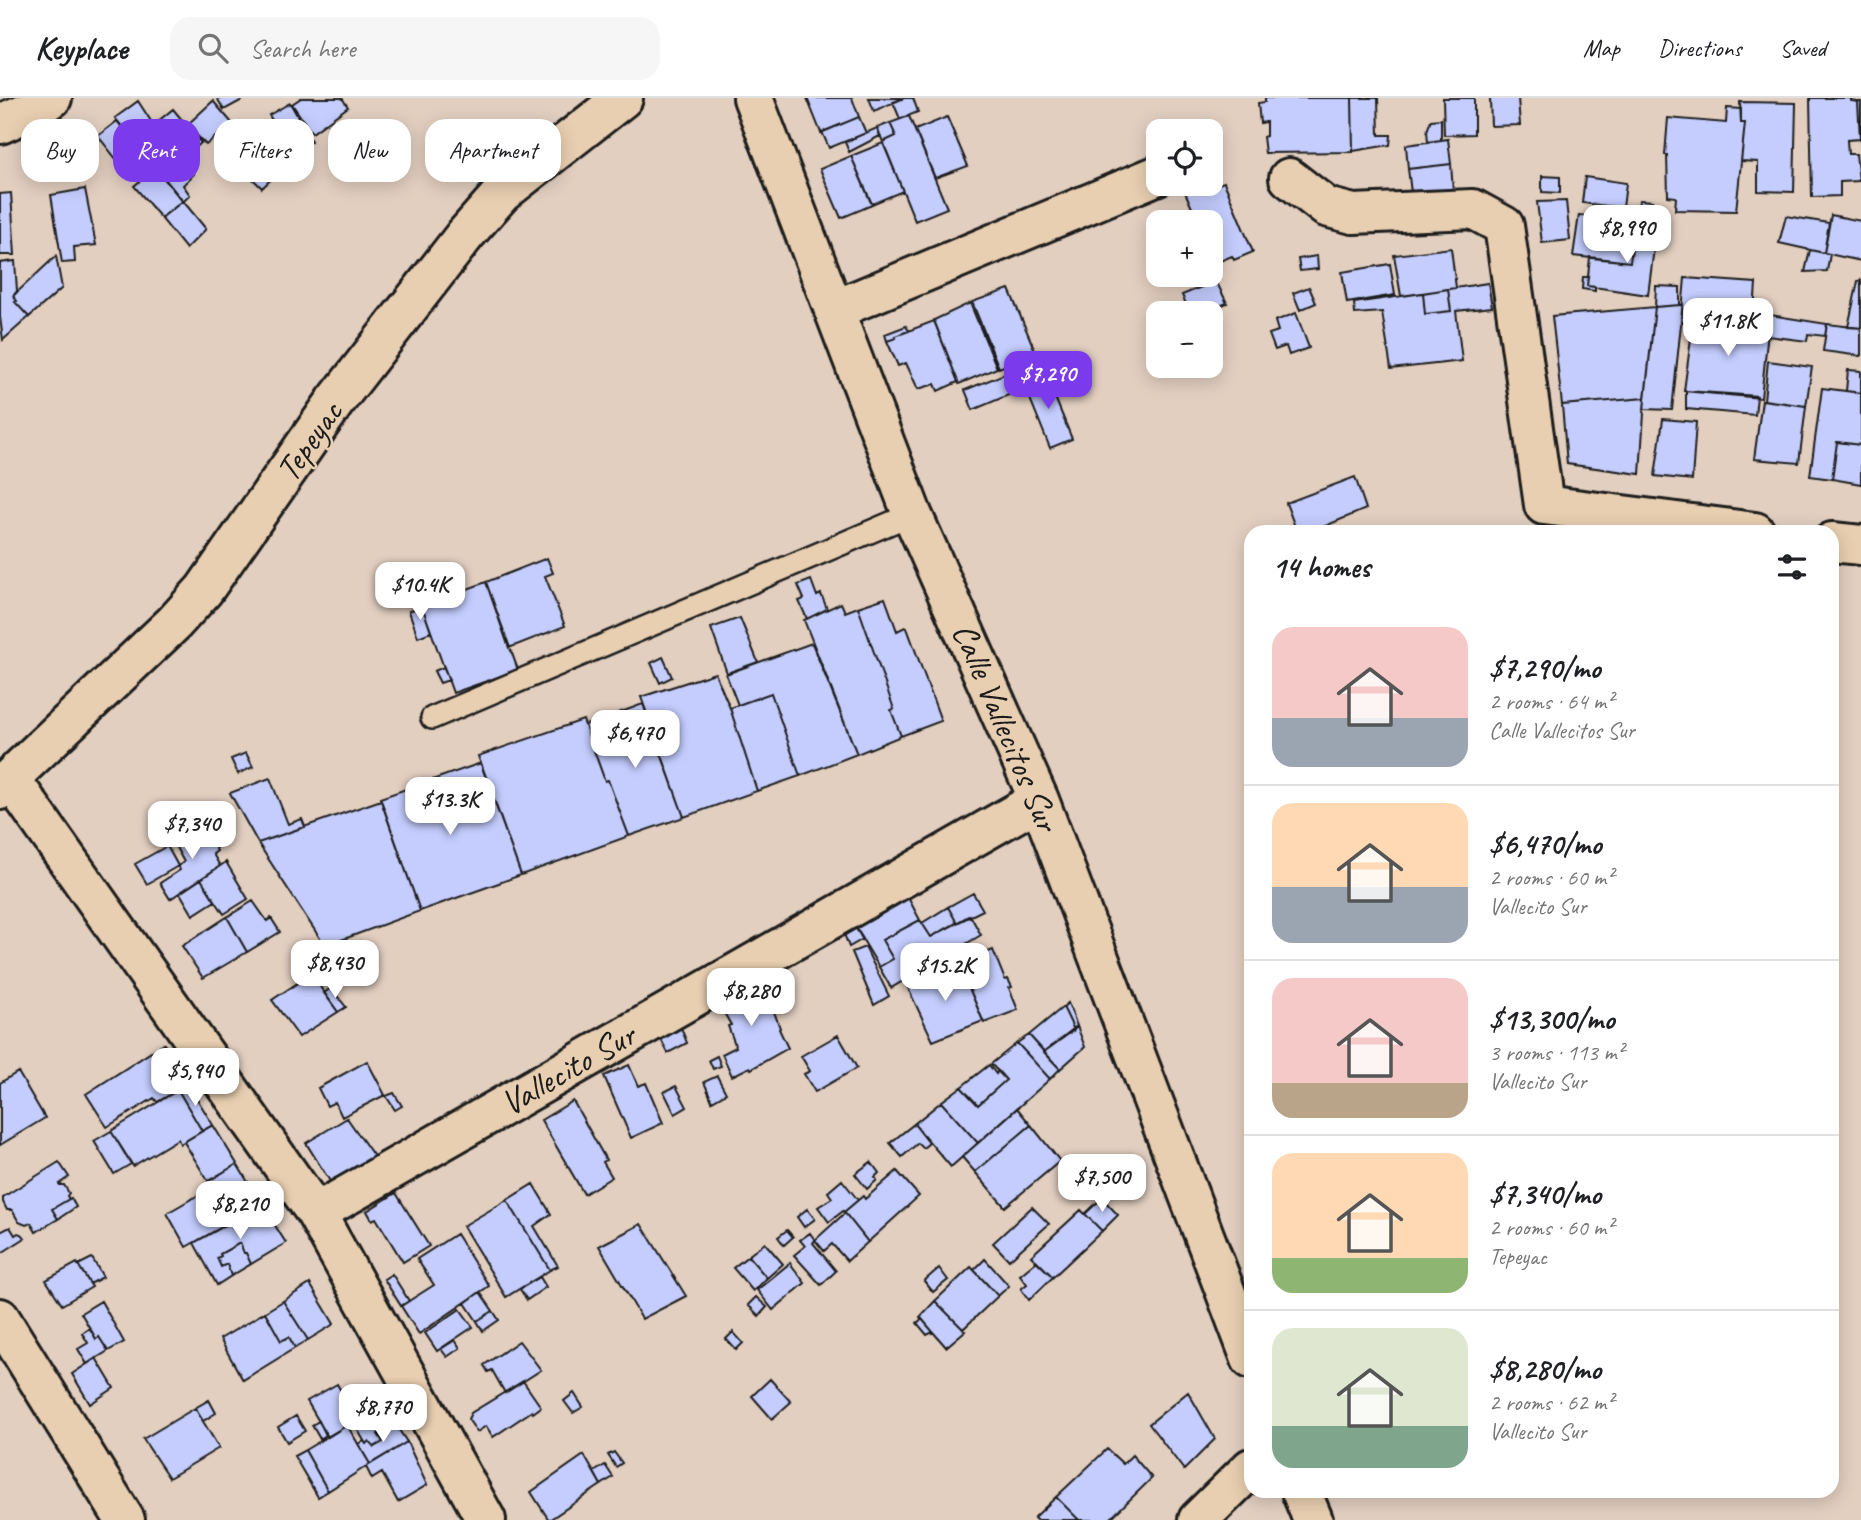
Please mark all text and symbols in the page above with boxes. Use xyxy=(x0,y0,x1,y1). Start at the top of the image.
search box xyxy=(170,17,660,80)
text: Keyplace xyxy=(35,27,128,69)
icon: search xyxy=(194,29,232,67)
text: Search here xyxy=(250,32,356,65)
text: Map xyxy=(1583,33,1620,63)
text: Directions xyxy=(1658,33,1741,63)
text: Saved xyxy=(1779,33,1826,63)
chip: Buy xyxy=(21,119,99,182)
chip: Rent xyxy=(113,119,200,182)
chip: Filters xyxy=(214,119,314,182)
chip: New xyxy=(328,119,411,182)
chip: Apartment xyxy=(425,119,561,182)
map controls xyxy=(1146,119,1223,378)
button: locate xyxy=(1146,119,1223,196)
pin: $8,990 xyxy=(1570,206,1684,265)
button: + xyxy=(1146,210,1223,287)
text: $8,990 xyxy=(1599,213,1655,242)
pin: $11.8K xyxy=(1671,299,1785,358)
button: − xyxy=(1146,301,1223,378)
text: $11.8K xyxy=(1699,306,1757,335)
pin: $7,290 xyxy=(991,352,1105,411)
text: $7,290 xyxy=(1020,359,1076,388)
street label: Tepeyac xyxy=(265,391,353,490)
text: 14 homes xyxy=(1272,548,1370,586)
icon: filters xyxy=(1773,548,1811,586)
pin: $10.4K xyxy=(363,562,477,622)
text: $10.4K xyxy=(391,570,449,599)
street label: Calle Vallecitos Sur xyxy=(942,616,1071,840)
text: $7,290/mo xyxy=(1489,649,1600,687)
icon: home xyxy=(1328,655,1412,739)
text: 2 rooms · 64 m² xyxy=(1489,687,1613,716)
pin: $6,470 xyxy=(578,710,692,770)
text: Calle Vallecitos Sur xyxy=(1489,716,1635,745)
text: $6,470 xyxy=(607,718,663,747)
pin: $13.3K xyxy=(393,778,507,837)
text: $13.3K xyxy=(421,785,479,814)
pin: $7,340 xyxy=(135,802,249,861)
text: $7,340 xyxy=(164,809,220,838)
text: $6,470/mo xyxy=(1489,825,1601,863)
icon: home xyxy=(1328,831,1412,915)
text: 2 rooms · 60 m² xyxy=(1489,863,1613,892)
text: Vallecito Sur xyxy=(1489,892,1587,921)
pin: $8,430 xyxy=(278,940,392,1000)
pin: $15.2K xyxy=(888,944,1002,1003)
text: $8,430 xyxy=(307,948,363,977)
text: $15.2K xyxy=(916,951,974,980)
pin: $8,280 xyxy=(694,968,808,1028)
text: $8,280 xyxy=(723,976,779,1005)
text: $13,300/mo xyxy=(1489,1000,1614,1038)
icon: home xyxy=(1328,1006,1412,1090)
street label: Vallecito Sur xyxy=(492,1011,646,1126)
text: 3 rooms · 113 m² xyxy=(1489,1038,1624,1067)
pin: $5,940 xyxy=(138,1048,252,1108)
text: $5,940 xyxy=(167,1056,223,1085)
text: Vallecito Sur xyxy=(1489,1067,1587,1096)
pin: $7,500 xyxy=(1045,1154,1159,1214)
text: $7,500 xyxy=(1074,1162,1130,1191)
text: $7,340/mo xyxy=(1489,1175,1601,1213)
icon: home xyxy=(1328,1181,1412,1265)
pin: $8,210 xyxy=(183,1182,297,1241)
text: $8,210 xyxy=(212,1189,268,1218)
text: 2 rooms · 60 m² xyxy=(1489,1213,1613,1242)
text: Tepeyac xyxy=(1489,1242,1547,1271)
text: $8,280/mo xyxy=(1489,1350,1601,1388)
icon: home xyxy=(1328,1356,1412,1440)
pin: $8,770 xyxy=(326,1384,440,1444)
text: 2 rooms · 62 m² xyxy=(1489,1388,1613,1417)
text: $8,770 xyxy=(355,1392,411,1421)
text: Vallecito Sur xyxy=(1489,1417,1587,1446)

